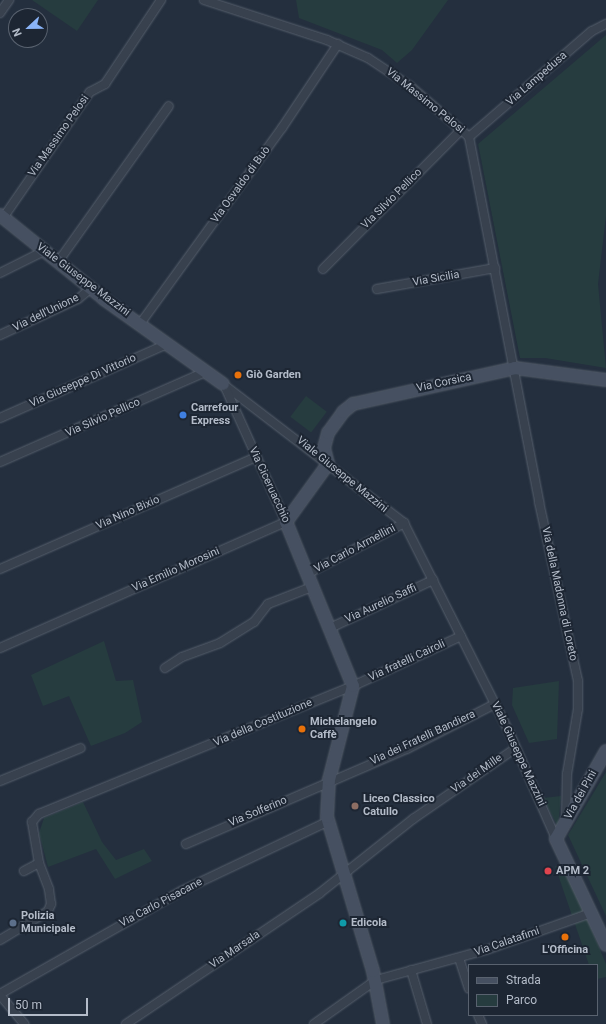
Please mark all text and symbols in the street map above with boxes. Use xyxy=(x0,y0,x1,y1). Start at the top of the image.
north arrow xyxy=(8,8,48,48)
text: N xyxy=(10,26,25,38)
street label: Via Lampedusa xyxy=(504,49,570,109)
street label: Via Massimo Pelosi xyxy=(383,65,467,137)
street label: Via Massimo Pelosi xyxy=(26,93,92,179)
street label: Via Osvaldo di Buò xyxy=(209,144,273,226)
street label: Via Silvio Pellico xyxy=(359,166,425,232)
street label: Viale Giuseppe Mazzini xyxy=(34,241,132,319)
street label: Via Sicilia xyxy=(412,268,460,290)
street label: Via dell'Unione xyxy=(11,291,81,335)
street label: Via Giuseppe Di Vittorio xyxy=(28,352,138,410)
place label: Giò Garden xyxy=(246,368,301,382)
marker: Giò Garden xyxy=(233,370,243,380)
street label: Via Corsica xyxy=(415,371,473,395)
street label: Via Silvio Pellico xyxy=(64,396,142,440)
place label: Carrefour Express xyxy=(191,402,238,428)
marker: Carrefour Express xyxy=(178,410,188,420)
street label: Viale Giuseppe Mazzini xyxy=(294,434,390,516)
street label: Via Ciceruacchio xyxy=(246,445,292,525)
street label: Via Nino Bixio xyxy=(94,493,162,533)
street label: Via Carlo Armellini xyxy=(312,522,398,576)
street label: Via della Madonna di Loreto xyxy=(538,526,580,662)
street label: Via Emilio Morosini xyxy=(130,545,222,595)
street label: Via Aurelio Saffi xyxy=(343,582,419,626)
street label: Via fratelli Cairoli xyxy=(367,637,447,685)
street label: Via della Costituzione xyxy=(212,696,314,750)
street label: Viale Giuseppe Mazzini xyxy=(488,700,548,808)
street label: Via dei Fratelli Bandiera xyxy=(368,708,478,768)
place label: Michelangelo Caffè xyxy=(310,716,377,742)
marker: Michelangelo Caffè xyxy=(297,724,307,734)
street label: Via dei Mille xyxy=(449,752,505,796)
street label: Via dei Pini xyxy=(562,768,600,822)
place label: Liceo Classico Catullo xyxy=(363,793,435,819)
street label: Via Solferino xyxy=(227,794,289,830)
marker: Liceo Classico Catullo xyxy=(350,801,360,811)
place label: APM 2 xyxy=(556,864,589,878)
marker: APM 2 xyxy=(543,866,553,876)
street label: Via Carlo Pisacane xyxy=(117,876,205,930)
place label: Polizia Municipale xyxy=(21,910,75,936)
place label: Edicola xyxy=(351,916,387,930)
marker: Polizia Municipale xyxy=(8,918,18,928)
marker: Edicola xyxy=(338,918,348,928)
street label: Via Calatafimi xyxy=(473,925,541,959)
street label: Via Marsala xyxy=(207,928,263,972)
marker: L'Officina xyxy=(560,932,570,942)
place label: L'Officina xyxy=(542,943,588,957)
legend xyxy=(468,964,598,1016)
text: Strada xyxy=(506,973,541,987)
scale bar xyxy=(10,990,90,1016)
text: Parco xyxy=(506,993,537,1007)
text: 50 m xyxy=(15,998,42,1012)

